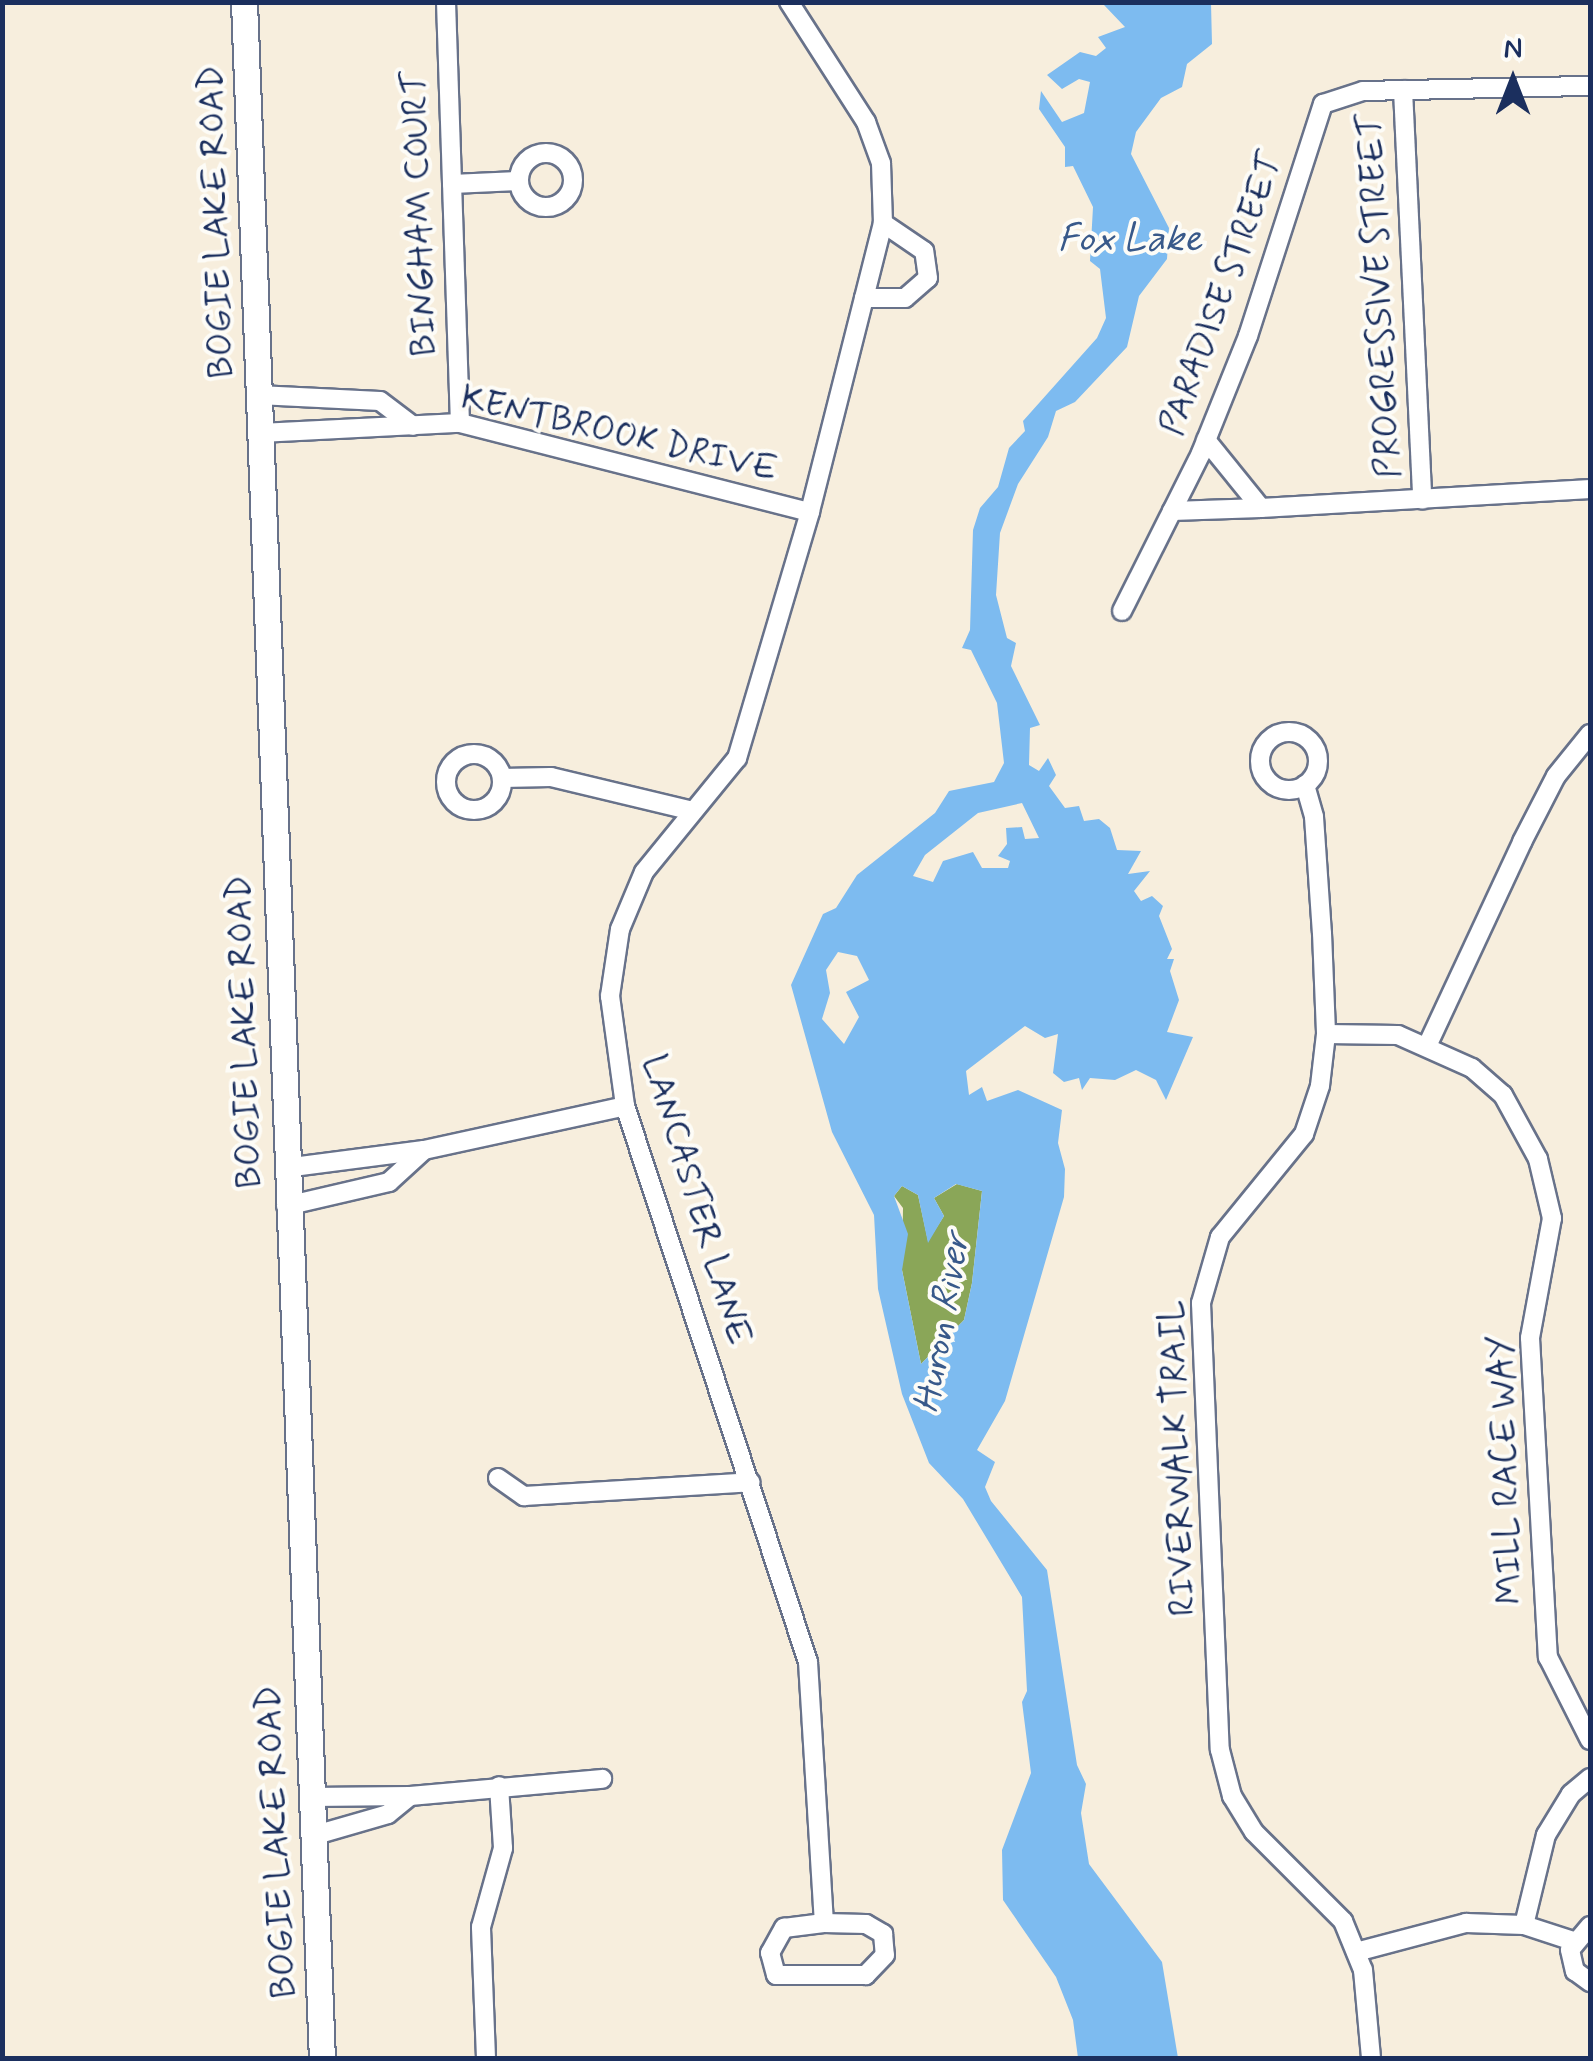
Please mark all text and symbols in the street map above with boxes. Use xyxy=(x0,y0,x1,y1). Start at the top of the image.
north arrow xyxy=(1463,30,1563,130)
text: N xyxy=(1504,31,1522,68)
street label: BOGIE LAKE ROAD xyxy=(191,66,243,378)
street label: BINGHAM COURT xyxy=(394,69,446,359)
street label: PROGRESSIVE STREET xyxy=(1349,112,1411,480)
street label: PARADISE STREET xyxy=(1151,146,1293,442)
water label: Fox Lake xyxy=(1056,217,1204,263)
street label: KENTBROOK DRIVE xyxy=(457,377,781,491)
street label: BOGIE LAKE ROAD xyxy=(219,876,271,1188)
street label: LANCASTER LANE xyxy=(632,1050,760,1350)
water label: Huron River xyxy=(904,1228,982,1418)
street label: RIVERWALK TRAIL xyxy=(1151,1299,1205,1617)
street label: MILL RACE WAY xyxy=(1480,1335,1532,1605)
street label: BOGIE LAKE ROAD xyxy=(248,1686,306,1998)

